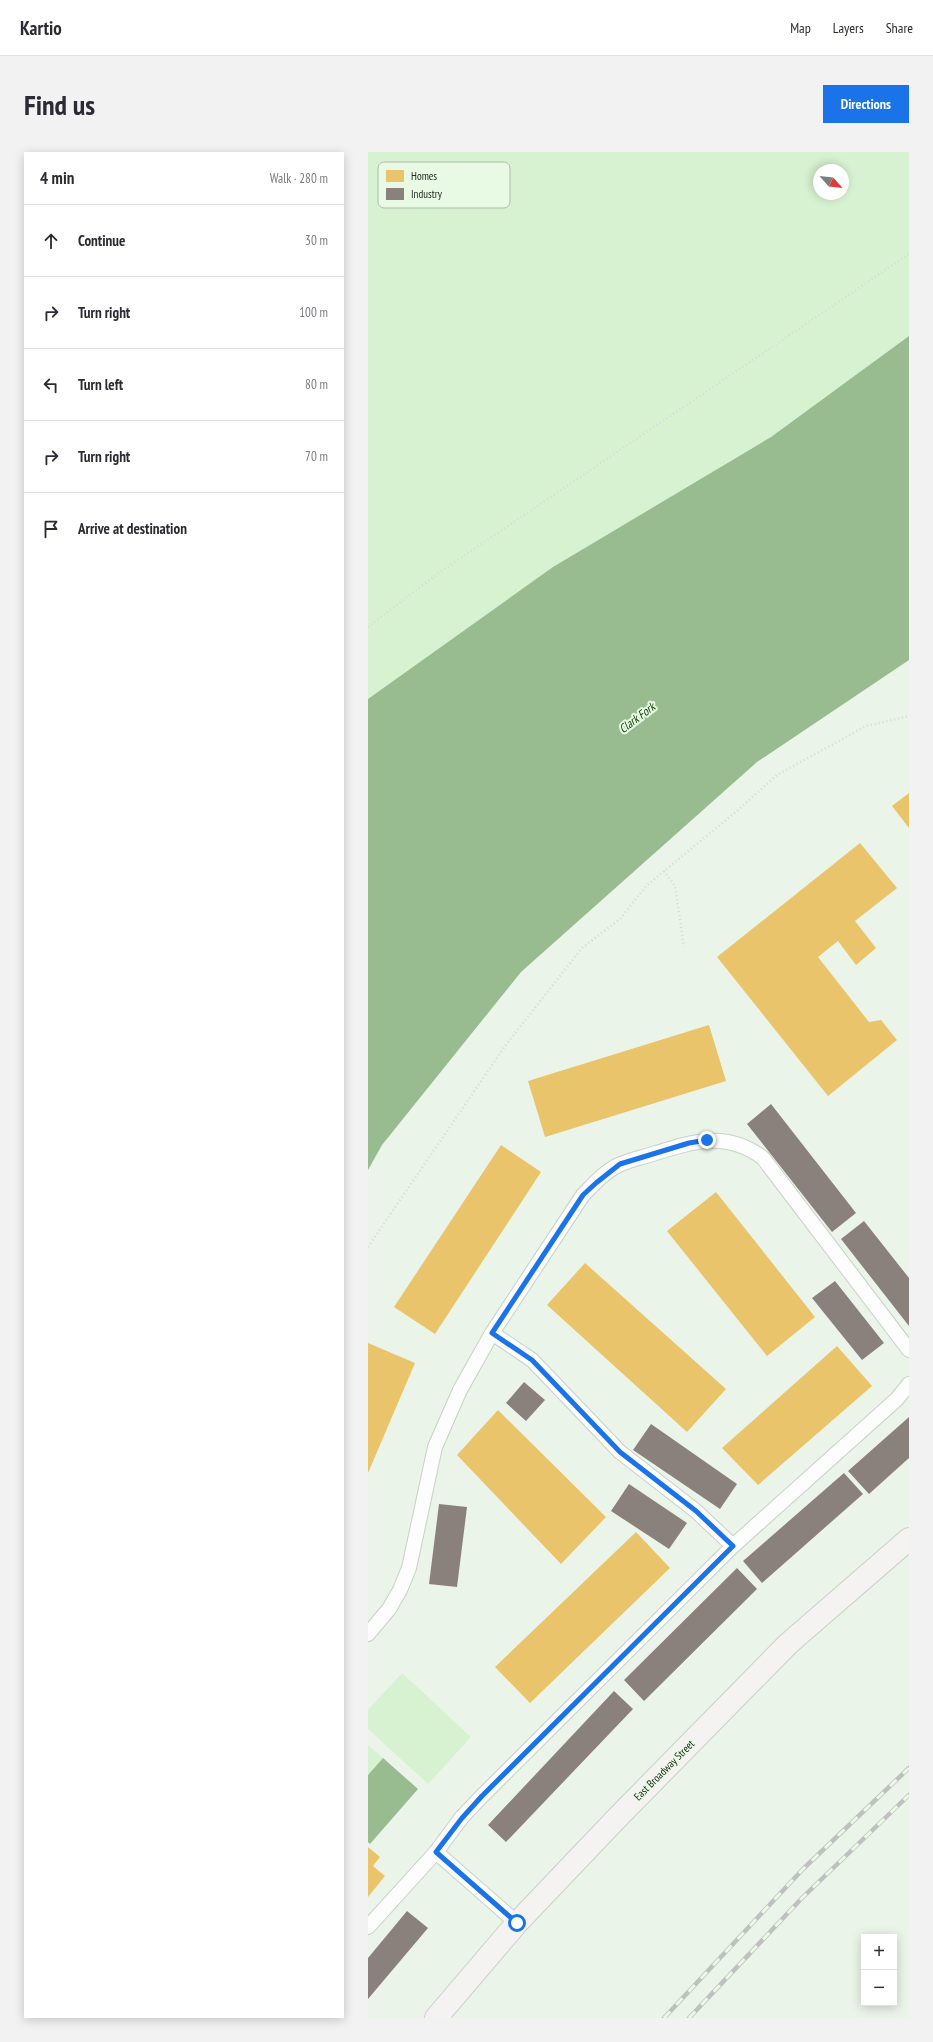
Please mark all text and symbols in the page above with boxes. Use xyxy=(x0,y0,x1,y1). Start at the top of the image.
text: Kartio xyxy=(20,16,62,40)
text: Map xyxy=(790,19,811,37)
text: Layers xyxy=(833,19,864,37)
text: Share xyxy=(886,19,913,37)
button: Directions xyxy=(823,85,909,123)
text: Find us xyxy=(24,86,95,123)
legend xyxy=(378,162,510,208)
north arrow xyxy=(813,164,849,200)
text: 4 min xyxy=(40,167,74,189)
text: Homes xyxy=(411,169,437,183)
text: Walk · 280 m xyxy=(270,170,328,187)
text: Industry xyxy=(411,187,443,201)
icon: ahead xyxy=(40,230,62,252)
text: Continue xyxy=(78,231,125,250)
text: 30 m xyxy=(305,232,328,249)
icon: right xyxy=(40,302,62,324)
text: Turn right xyxy=(78,303,130,322)
text: 100 m xyxy=(299,304,328,321)
icon: left xyxy=(40,374,62,396)
text: Turn left xyxy=(78,375,123,394)
text: 80 m xyxy=(305,376,328,393)
icon: right xyxy=(40,446,62,468)
text: Turn right xyxy=(78,447,130,466)
text: 70 m xyxy=(305,448,328,465)
icon: arrive xyxy=(40,518,62,540)
text: Arrive at destination xyxy=(78,519,187,538)
water label: Clark Fork xyxy=(616,698,659,736)
route end xyxy=(698,1131,716,1149)
street label: East Broadway Street xyxy=(631,1737,697,1803)
route start xyxy=(508,1914,526,1932)
map controls xyxy=(861,1934,897,2006)
button: + xyxy=(861,1934,897,1970)
button: − xyxy=(861,1970,897,2006)

